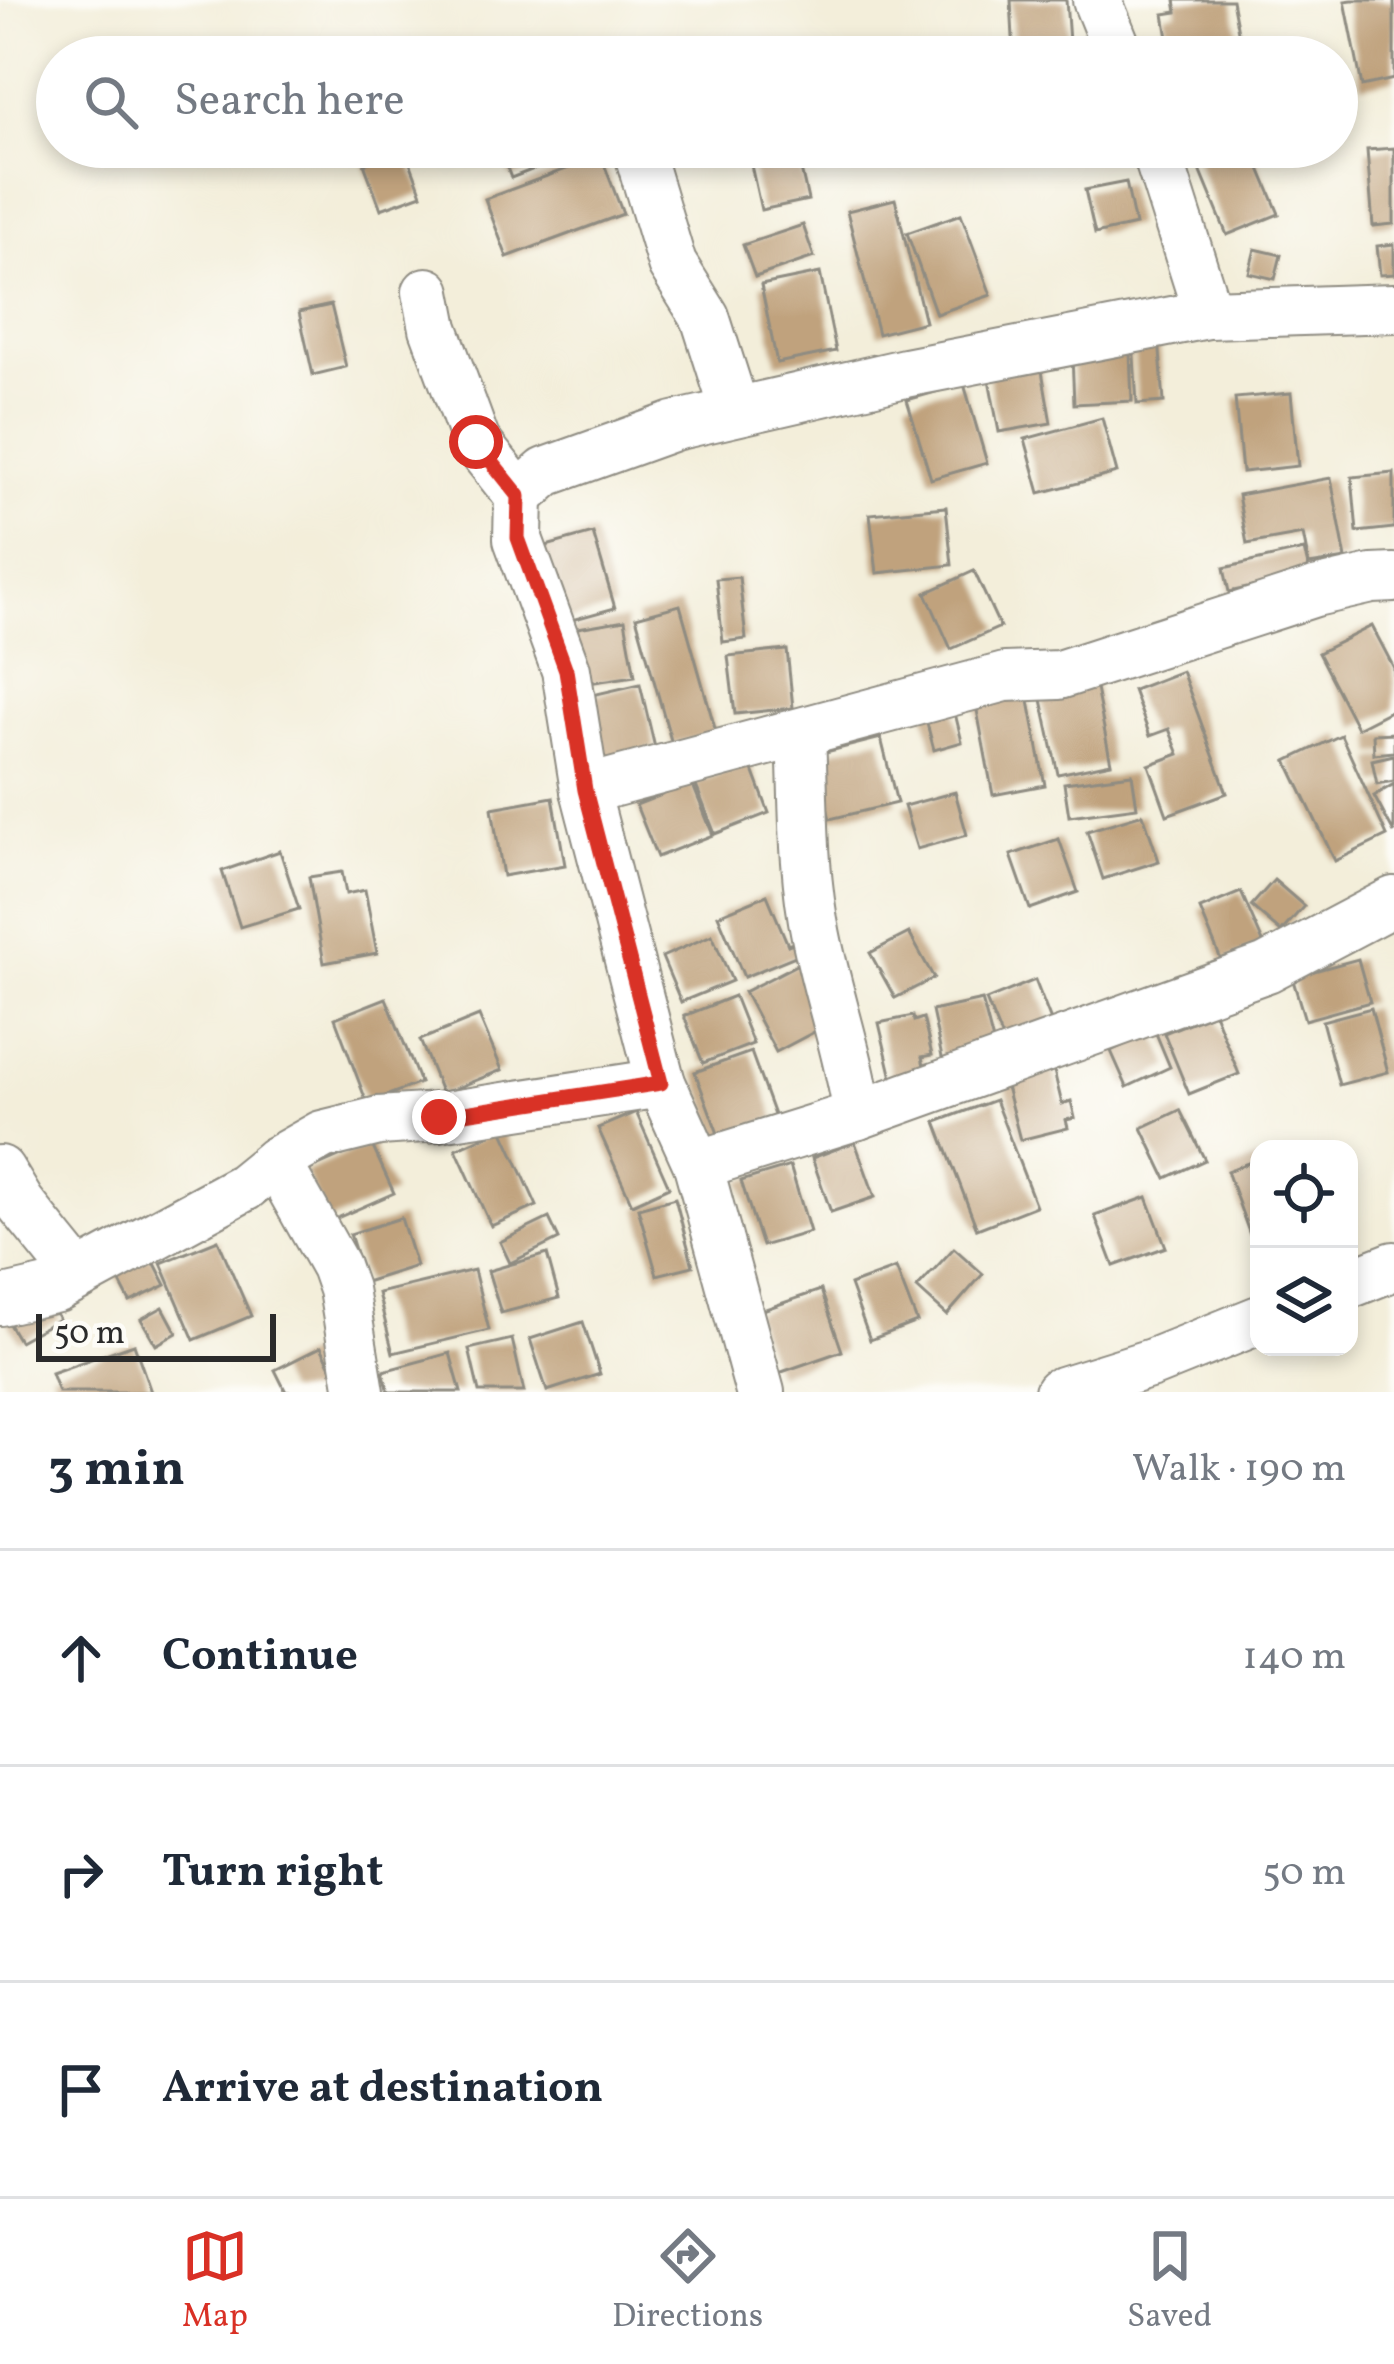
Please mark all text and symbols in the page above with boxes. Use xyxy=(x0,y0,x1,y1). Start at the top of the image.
search box xyxy=(36,36,1358,168)
icon: search xyxy=(78,69,144,135)
text: Search here xyxy=(174,71,405,134)
route start xyxy=(449,415,503,469)
route end xyxy=(412,1090,466,1144)
map controls xyxy=(1250,1140,1358,1356)
button: locate xyxy=(1250,1140,1358,1248)
button: layers xyxy=(1250,1248,1358,1356)
scale bar xyxy=(36,1308,276,1361)
text: 50 m xyxy=(54,1312,125,1358)
text: 3 min xyxy=(48,1435,185,1506)
text: Walk · 190 m xyxy=(1132,1443,1346,1497)
icon: ahead xyxy=(48,1625,114,1691)
text: Continue xyxy=(162,1626,358,1689)
text: 140 m xyxy=(1243,1631,1346,1685)
icon: right xyxy=(48,1841,114,1907)
text: Turn right xyxy=(162,1842,383,1905)
text: 50 m xyxy=(1262,1847,1346,1901)
icon: arrive xyxy=(48,2057,114,2123)
text: Arrive at destination xyxy=(162,2058,603,2121)
tab: Map xyxy=(182,2223,248,2341)
tab: Directions xyxy=(612,2223,763,2341)
tab: Saved xyxy=(1127,2223,1212,2341)

